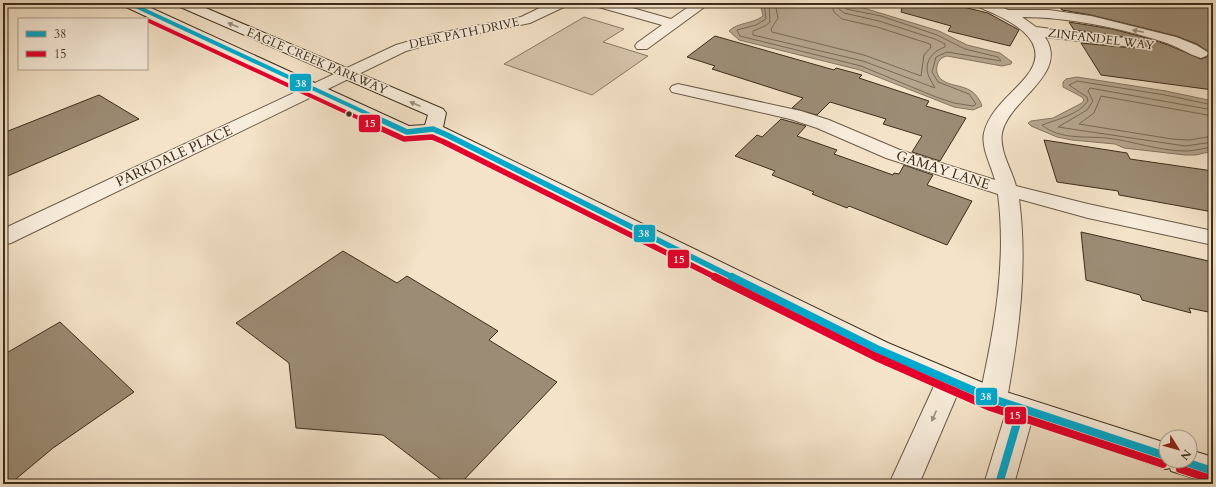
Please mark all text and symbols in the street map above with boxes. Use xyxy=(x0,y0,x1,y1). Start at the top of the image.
street label: DEER PATH DRIVE xyxy=(407,14,521,52)
legend xyxy=(18,18,148,70)
one-way arrow xyxy=(226,21,238,27)
street label: EAGLE CREEK PARKWAY xyxy=(244,24,390,98)
street label: ZINFANDEL WAY xyxy=(1047,25,1155,53)
text: 38 xyxy=(54,26,66,42)
one-way arrow xyxy=(1132,27,1144,33)
text: 15 xyxy=(54,46,66,62)
line badge: 38 xyxy=(289,73,312,92)
text: 38 xyxy=(295,76,307,91)
one-way arrow xyxy=(410,101,421,107)
unlabelled marker xyxy=(344,109,354,119)
line badge: 15 xyxy=(358,114,381,133)
text: 15 xyxy=(364,116,376,131)
street label: PARKDALE PLACE xyxy=(113,120,236,191)
street label: GAMAY LANE xyxy=(894,146,993,194)
line badge: 38 xyxy=(633,224,656,243)
text: 38 xyxy=(638,226,650,241)
line badge: 15 xyxy=(667,249,690,269)
text: 15 xyxy=(673,252,685,267)
line badge: 38 xyxy=(975,387,998,406)
text: 38 xyxy=(980,389,992,404)
line badge: 15 xyxy=(1004,406,1027,425)
text: 15 xyxy=(1009,408,1021,423)
one-way arrow xyxy=(931,411,937,422)
north arrow xyxy=(1158,429,1198,469)
text: N xyxy=(1176,446,1194,463)

